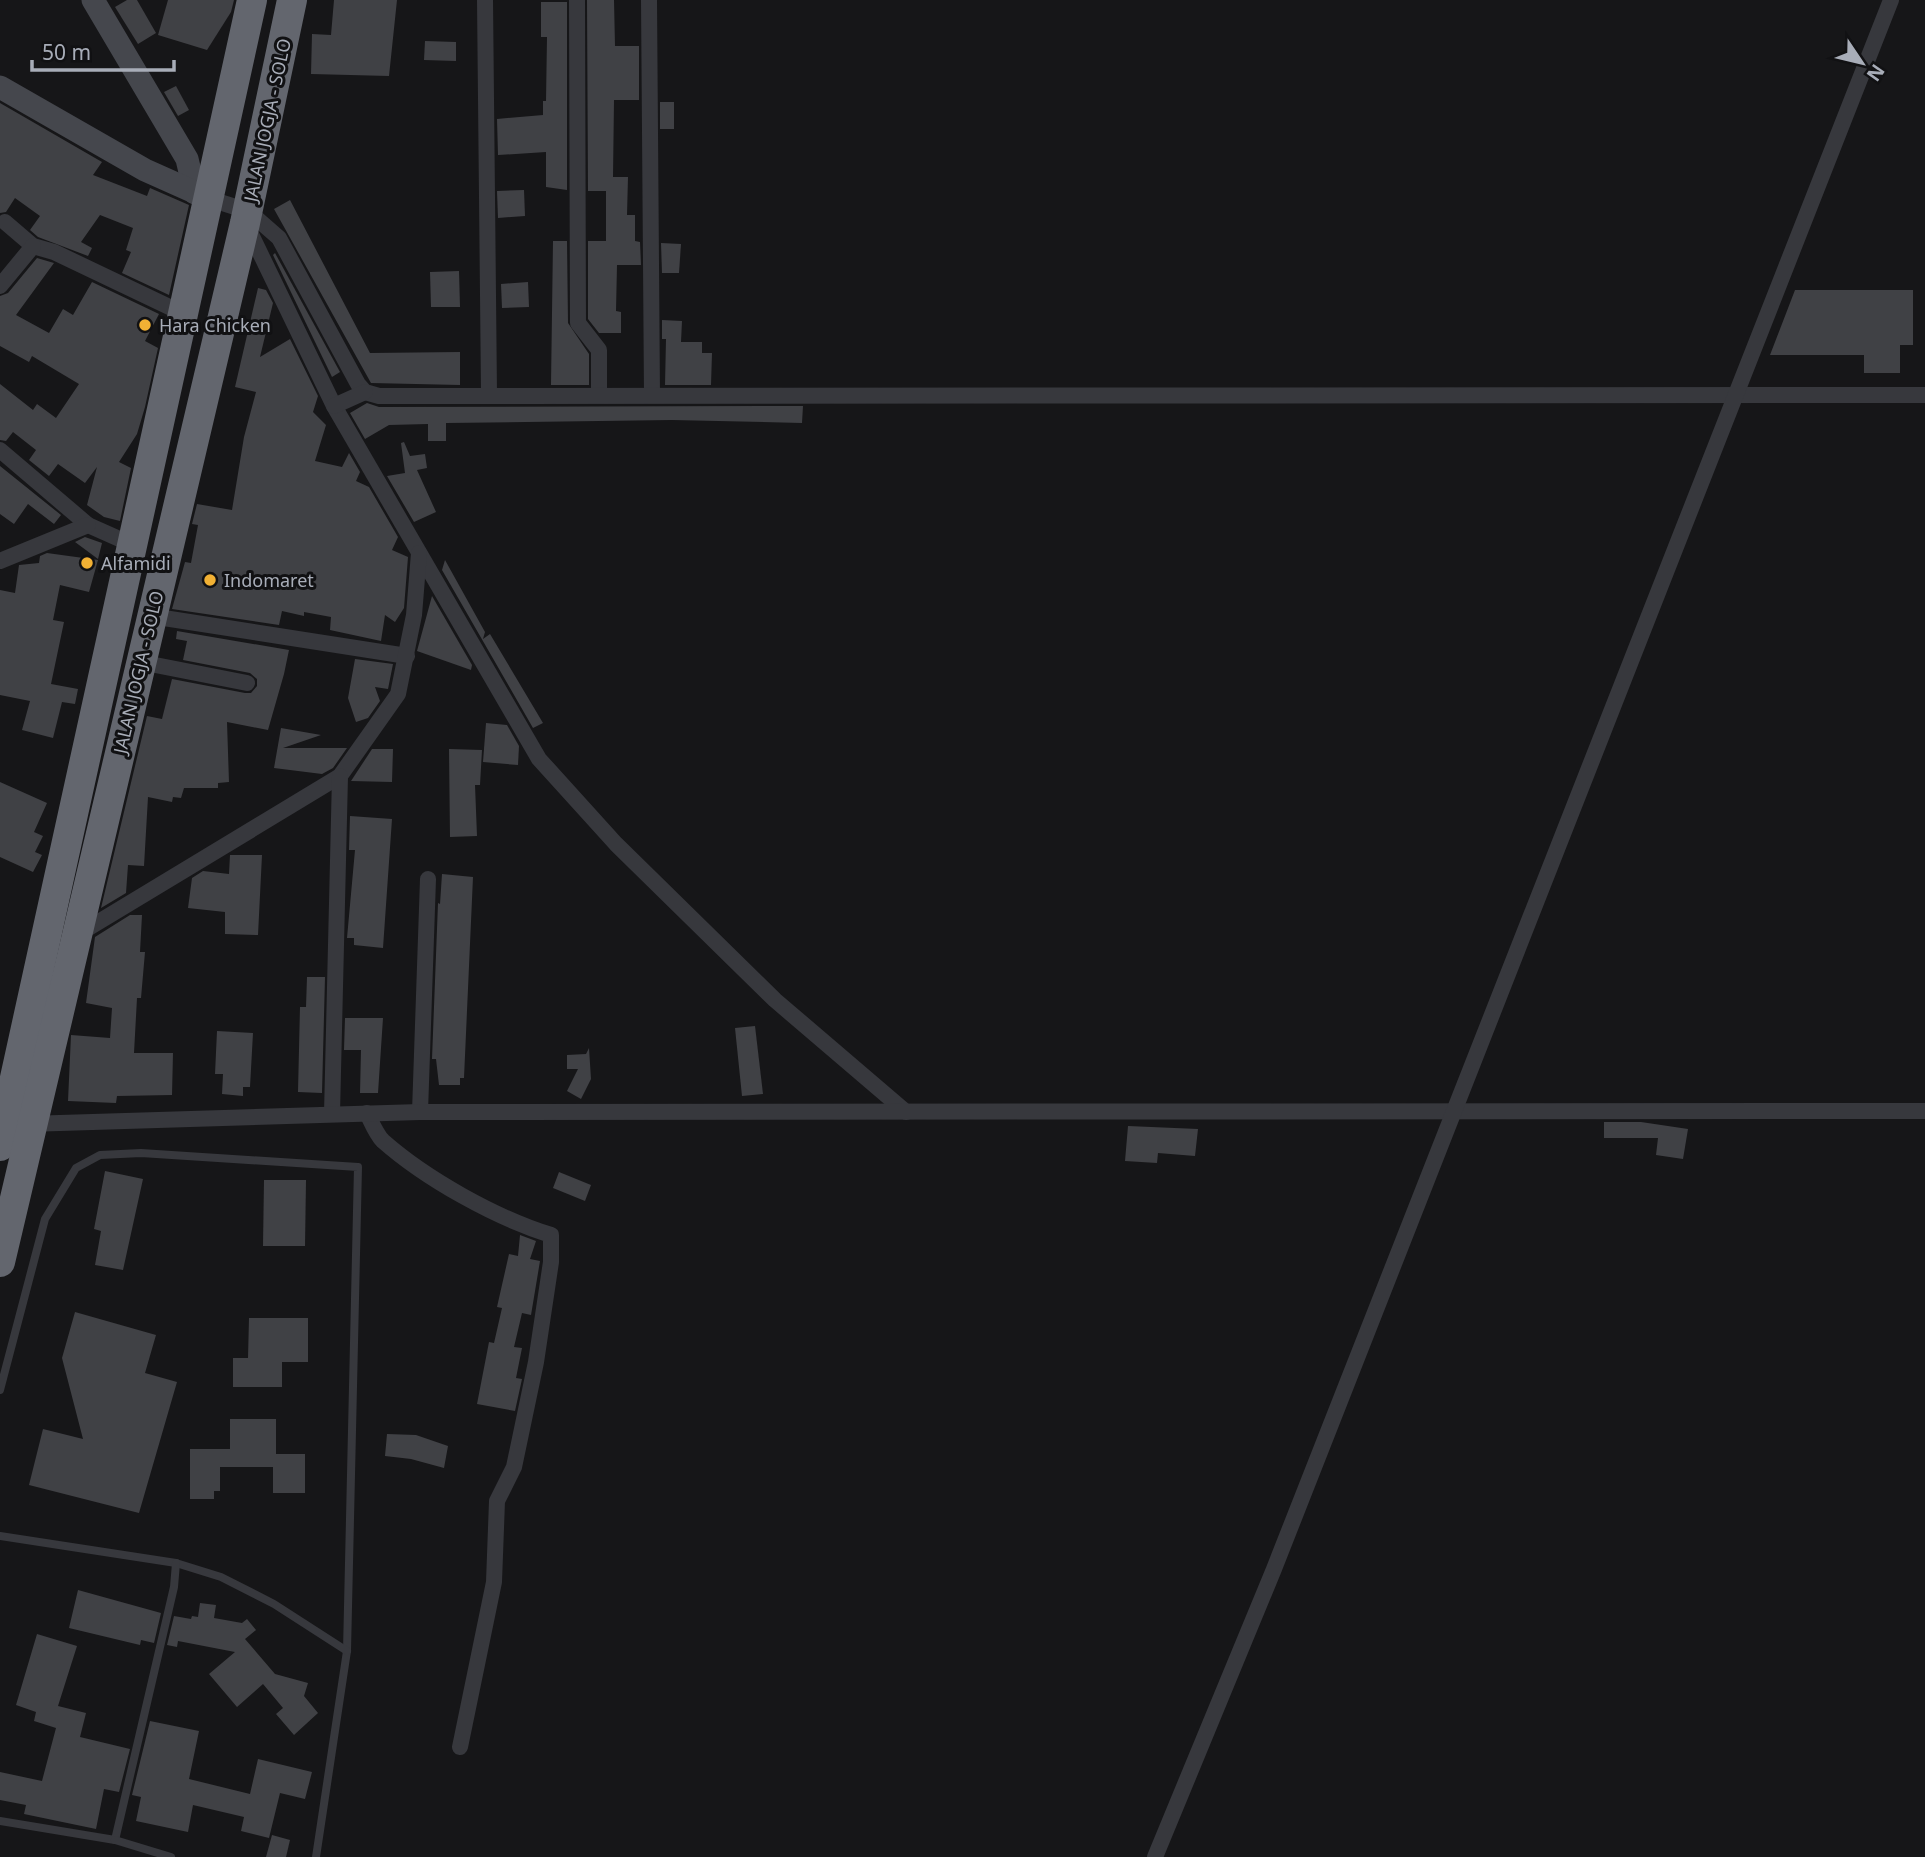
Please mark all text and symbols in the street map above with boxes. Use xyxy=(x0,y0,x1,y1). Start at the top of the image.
scale bar xyxy=(32,28,173,72)
north arrow xyxy=(1827,28,1897,98)
street label: JALAN JOGJA - SOLO xyxy=(238,36,296,206)
text: 50 m xyxy=(42,38,91,66)
text: N xyxy=(1861,59,1891,87)
place label: Hara Chicken xyxy=(159,313,271,337)
marker: Hara Chicken xyxy=(137,317,153,333)
place label: Alfamidi xyxy=(101,551,171,575)
marker: Alfamidi xyxy=(79,555,95,571)
place label: Indomaret xyxy=(224,568,314,592)
marker: Indomaret xyxy=(202,572,218,588)
street label: JALAN JOGJA - SOLO xyxy=(107,588,168,758)

